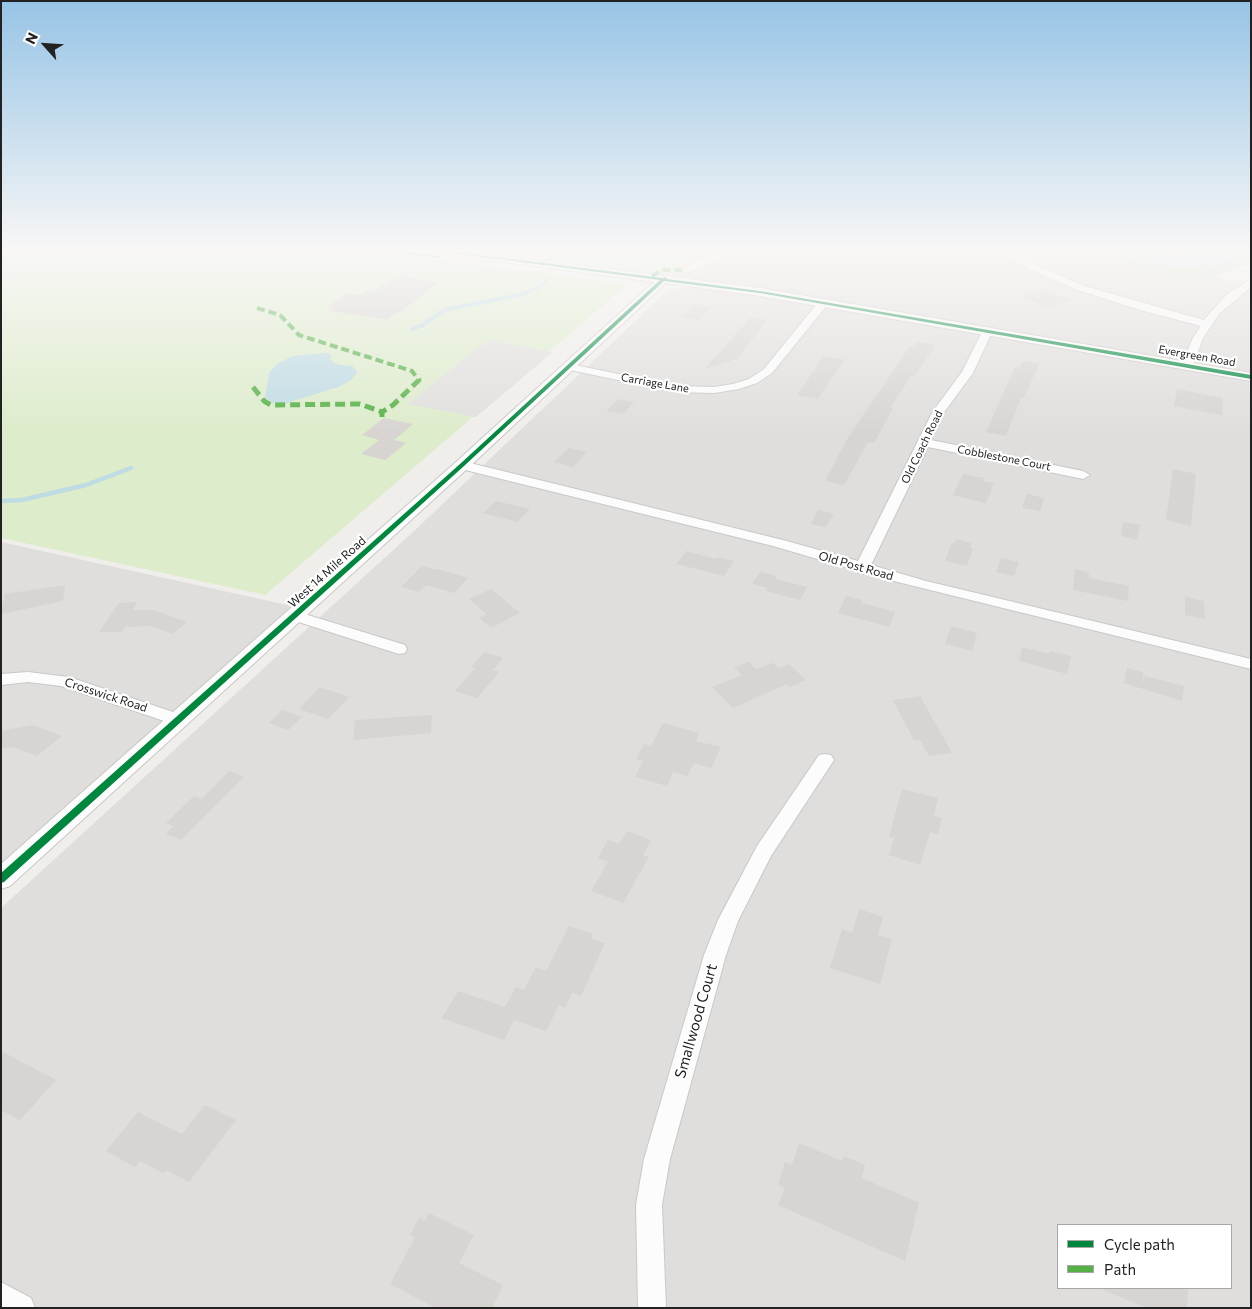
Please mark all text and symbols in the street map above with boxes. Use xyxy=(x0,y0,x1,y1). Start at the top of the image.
north arrow xyxy=(20,20,70,70)
text: N xyxy=(21,30,41,47)
street label: Evergreen Road xyxy=(1158,343,1236,369)
street label: Carriage Lane xyxy=(620,371,690,395)
street label: Old Coach Road xyxy=(899,408,945,486)
street label: Cobblestone Court xyxy=(956,442,1052,474)
street label: West 14 Mile Road xyxy=(285,533,369,611)
street label: Old Post Road xyxy=(817,548,895,584)
street label: Crosswick Road xyxy=(63,675,149,715)
street label: Smallwood Court xyxy=(671,962,721,1080)
legend xyxy=(1057,1224,1232,1289)
text: Cycle path xyxy=(1104,1235,1175,1253)
text: Path xyxy=(1104,1260,1136,1278)

